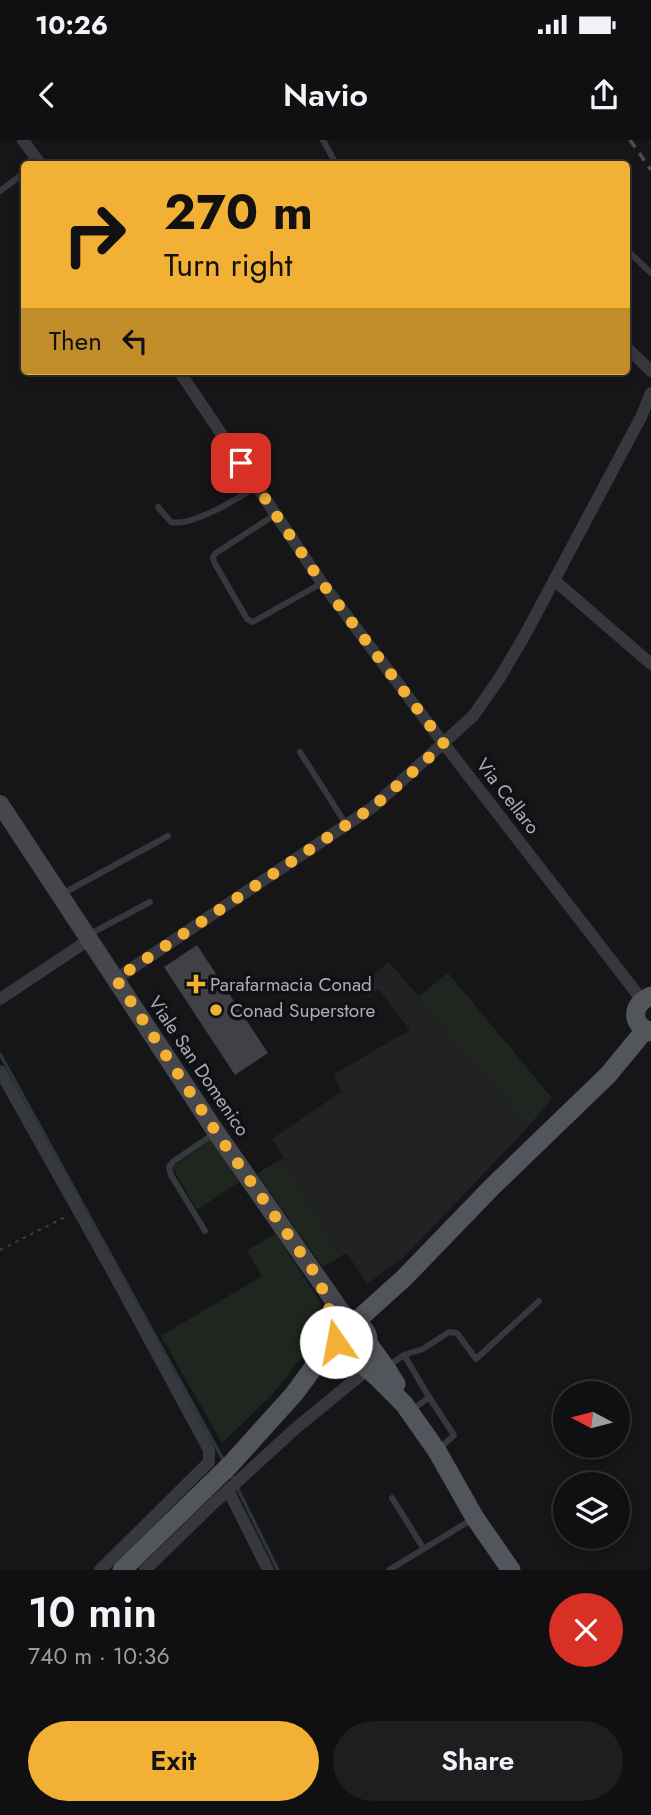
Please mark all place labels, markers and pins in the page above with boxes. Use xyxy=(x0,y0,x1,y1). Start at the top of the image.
pin xyxy=(211,433,271,493)
place label: Parafarmacia Conad xyxy=(210,971,372,998)
marker: Parafarmacia Conad xyxy=(188,976,204,992)
place label: Conad Superstore xyxy=(230,997,375,1024)
marker: Conad Superstore xyxy=(208,1002,224,1018)

